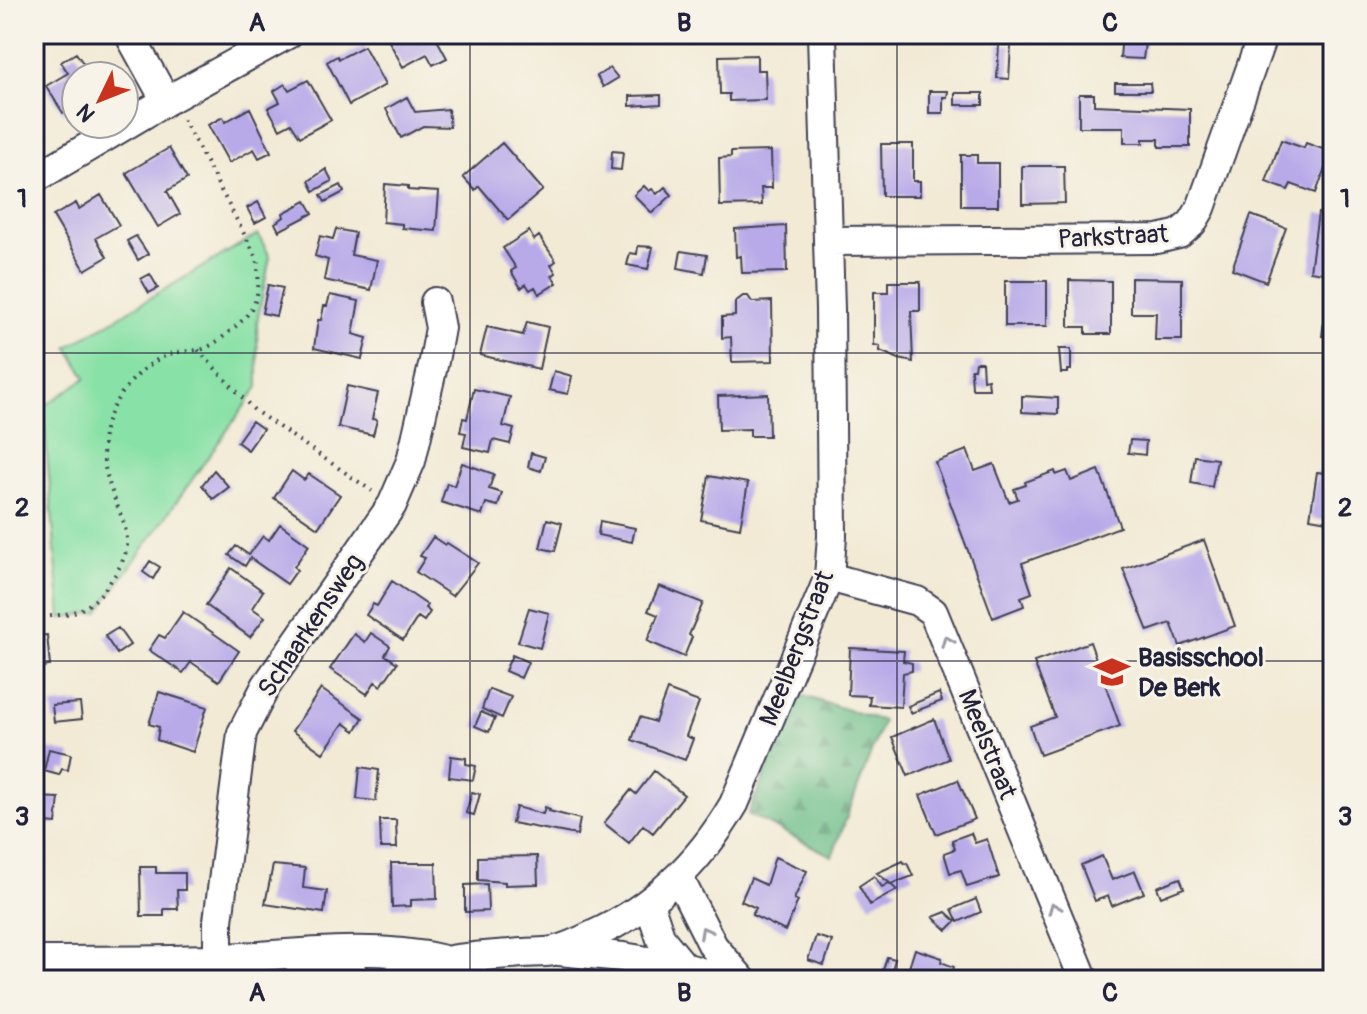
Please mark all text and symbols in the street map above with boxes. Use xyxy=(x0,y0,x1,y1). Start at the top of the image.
text: A xyxy=(249,7,266,39)
text: B xyxy=(677,7,691,39)
text: C xyxy=(1102,7,1118,39)
north arrow xyxy=(60,60,140,140)
text: N xyxy=(71,98,101,128)
text: 1 xyxy=(17,183,27,215)
text: 1 xyxy=(1340,183,1350,215)
street label: Parkstraat xyxy=(1057,218,1170,256)
text: 2 xyxy=(15,492,29,524)
text: 2 xyxy=(1338,492,1352,524)
street label: Schaarkensweg xyxy=(251,548,371,703)
street label: Meelbergstraat xyxy=(753,566,841,731)
one-way arrow xyxy=(940,635,957,649)
place label: Basisschool De Berk xyxy=(1138,642,1264,704)
school or university icon: Basisschool De Berk xyxy=(1093,653,1131,691)
street label: Meelstraat xyxy=(951,685,1024,805)
text: 3 xyxy=(15,801,29,833)
text: 3 xyxy=(1338,801,1352,833)
one-way arrow xyxy=(1048,902,1064,916)
one-way arrow xyxy=(700,926,715,940)
text: A xyxy=(249,977,266,1009)
text: B xyxy=(677,977,691,1009)
text: C xyxy=(1102,977,1118,1009)

